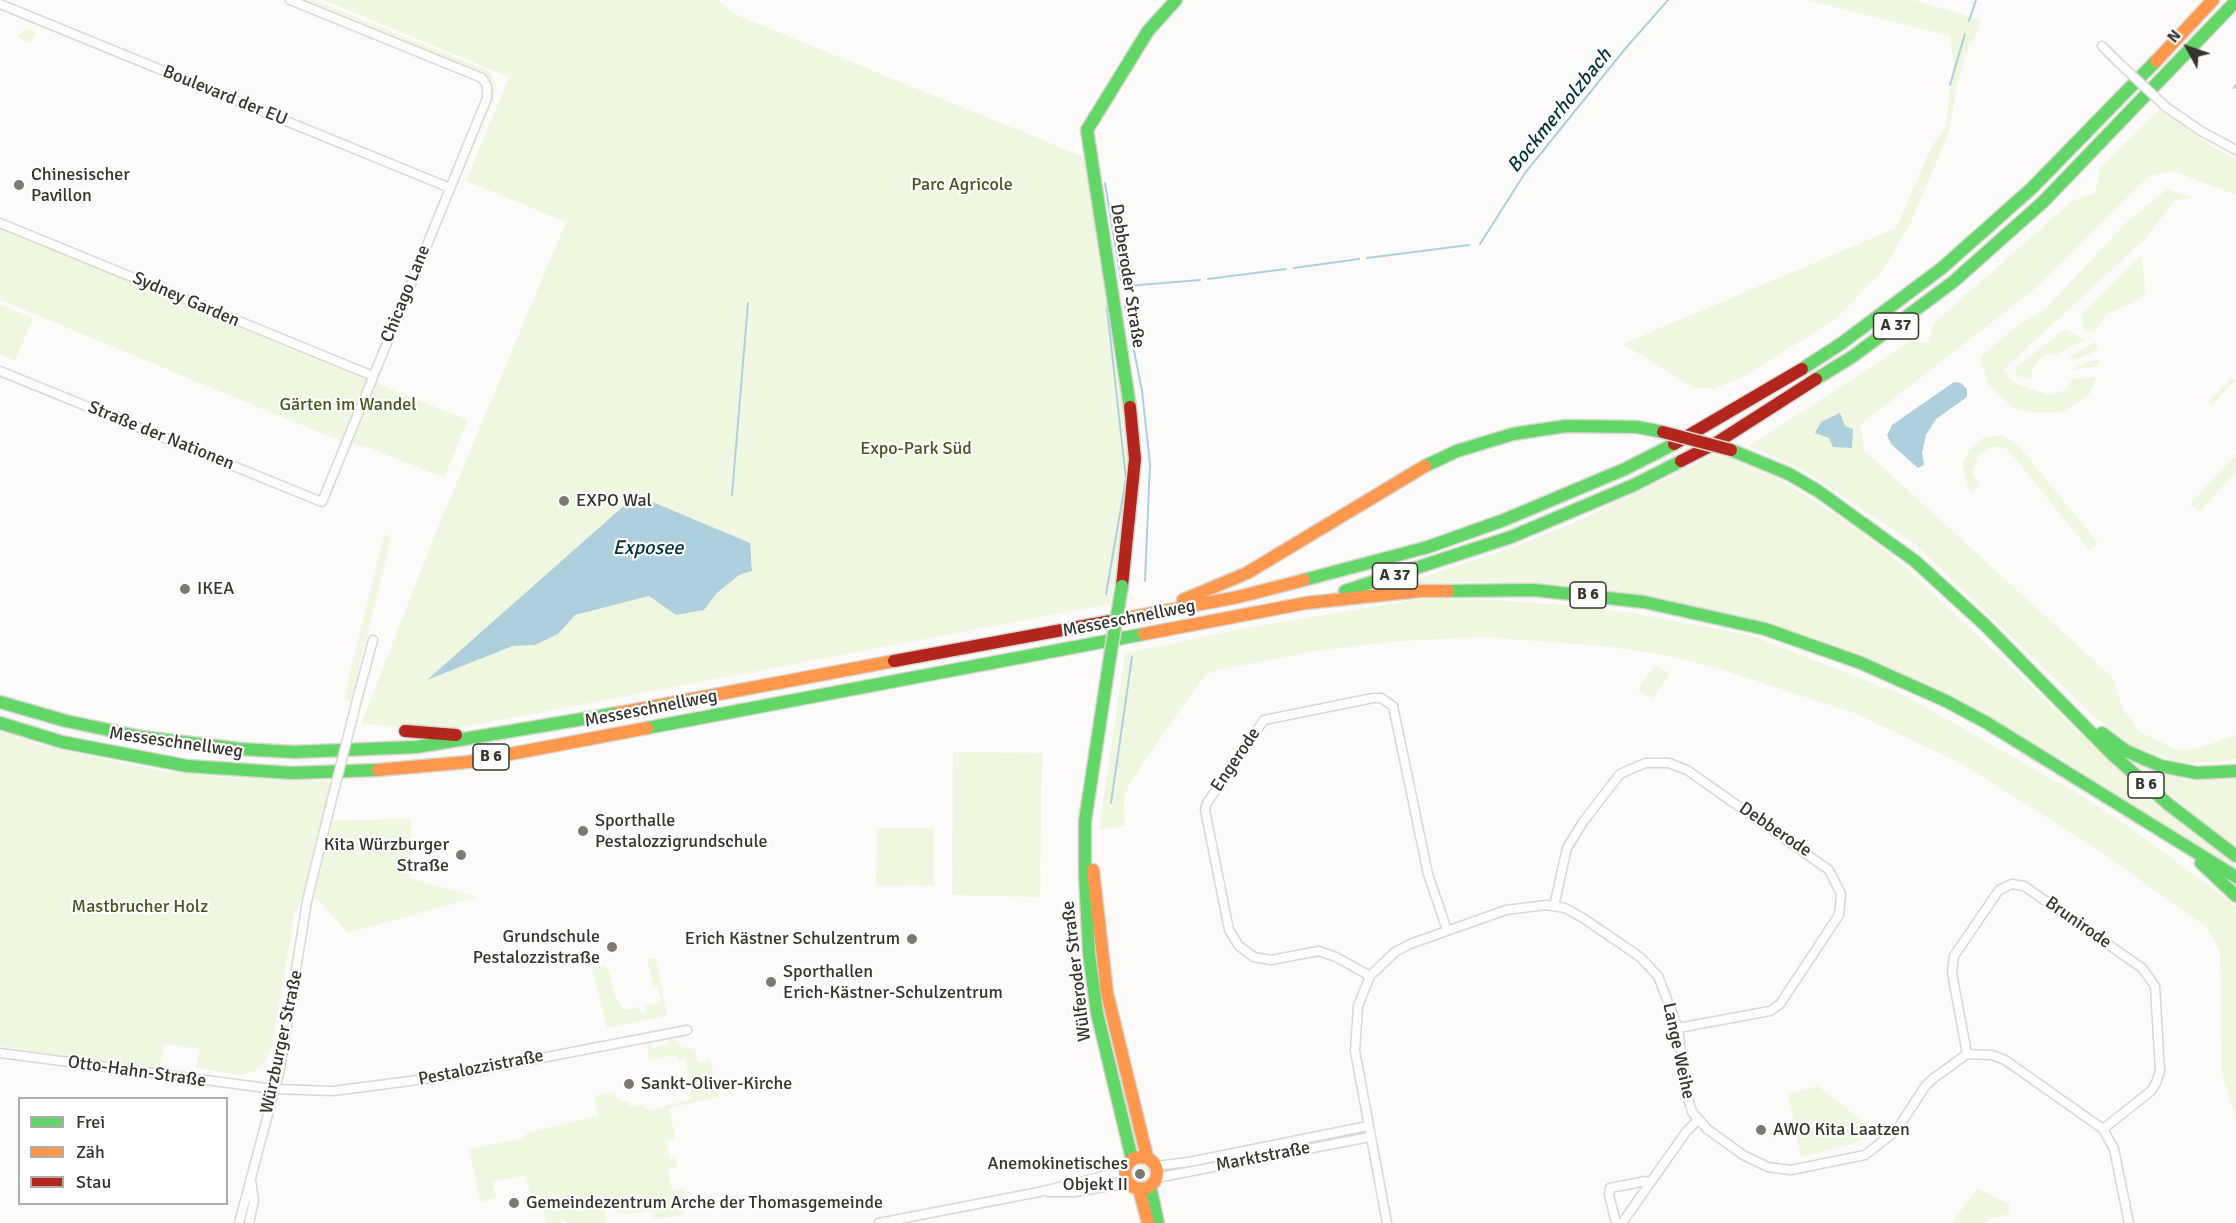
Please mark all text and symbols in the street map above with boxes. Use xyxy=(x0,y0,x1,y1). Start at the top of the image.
north arrow xyxy=(2158,18,2218,78)
text: N xyxy=(2163,26,2185,47)
water label: Bockmerholzbach xyxy=(1503,44,1617,178)
street label: Boulevard der EU xyxy=(159,61,291,131)
place label: Chinesischer Pavillon xyxy=(31,164,130,207)
park label: Parc Agricole xyxy=(911,174,1013,196)
marker: Chinesischer Pavillon xyxy=(12,178,26,192)
street label: Debberoder Straße xyxy=(1105,202,1149,350)
street label: Chicago Lane xyxy=(377,242,435,346)
street label: Sydney Garden xyxy=(129,268,243,332)
road number: A 37 xyxy=(1874,313,1918,339)
park label: Gärten im Wandel xyxy=(279,394,417,416)
street label: Straße der Nationen xyxy=(85,397,237,475)
park label: Expo-Park Süd xyxy=(860,438,972,460)
place label: EXPO Wal xyxy=(576,490,652,512)
marker: EXPO Wal xyxy=(557,494,571,508)
water label: Exposee xyxy=(613,537,683,561)
road number: A 37 xyxy=(1372,563,1418,589)
place label: IKEA xyxy=(197,578,234,600)
marker: IKEA xyxy=(178,582,192,596)
road number: B 6 xyxy=(1570,582,1606,608)
street label: Messeschnellweg xyxy=(1061,596,1197,642)
street label: Messeschnellweg xyxy=(583,686,719,732)
street label: Messeschnellweg xyxy=(108,723,244,763)
street label: Engerode xyxy=(1207,724,1265,796)
road number: B 6 xyxy=(473,744,509,770)
road number: B 6 xyxy=(2128,772,2164,798)
street label: Debberode xyxy=(1735,798,1815,862)
place label: Sporthalle Pestalozzigrundschule xyxy=(595,810,768,852)
marker: Sporthalle Pestalozzigrundschule xyxy=(576,824,590,838)
place label: Kita Würzburger Straße xyxy=(324,834,449,876)
marker: Kita Würzburger Straße xyxy=(454,848,468,862)
street label: Brunirode xyxy=(2041,892,2115,954)
park label: Mastbrucher Holz xyxy=(72,896,208,918)
street label: Wülferoder Straße xyxy=(1058,899,1096,1043)
place label: Grundschule Pestalozzistraße xyxy=(473,926,600,968)
place label: Erich Kästner Schulzentrum xyxy=(685,928,900,950)
marker: Erich Kästner Schulzentrum xyxy=(905,932,919,946)
marker: Grundschule Pestalozzistraße xyxy=(605,940,619,954)
place label: Sporthallen Erich-Kästner-Schulzentrum xyxy=(783,961,1003,1004)
street label: Würzburger Straße xyxy=(256,968,308,1116)
marker: Sporthallen Erich-Kästner-Schulzentrum xyxy=(764,975,778,989)
street label: Lange Weihe xyxy=(1657,1001,1699,1101)
street label: Pestalozzistraße xyxy=(416,1045,546,1091)
street label: Otto-Hahn-Straße xyxy=(67,1052,207,1092)
place label: Sankt-Oliver-Kirche xyxy=(641,1073,792,1095)
marker: Sankt-Oliver-Kirche xyxy=(622,1077,636,1091)
legend xyxy=(18,1097,228,1205)
text: Frei xyxy=(76,1111,105,1133)
place label: AWO Kita Laatzen xyxy=(1773,1119,1910,1141)
marker: AWO Kita Laatzen xyxy=(1754,1123,1768,1137)
street label: Marktstraße xyxy=(1214,1137,1312,1177)
text: Zäh xyxy=(76,1141,105,1163)
place label: Anemokinetisches Objekt II xyxy=(987,1153,1128,1196)
marker: Anemokinetisches Objekt II xyxy=(1133,1167,1147,1181)
text: Stau xyxy=(76,1171,111,1193)
place label: Gemeindezentrum Arche der Thomasgemeinde xyxy=(526,1192,883,1214)
marker: Gemeindezentrum Arche der Thomasgemeinde xyxy=(507,1196,521,1210)

